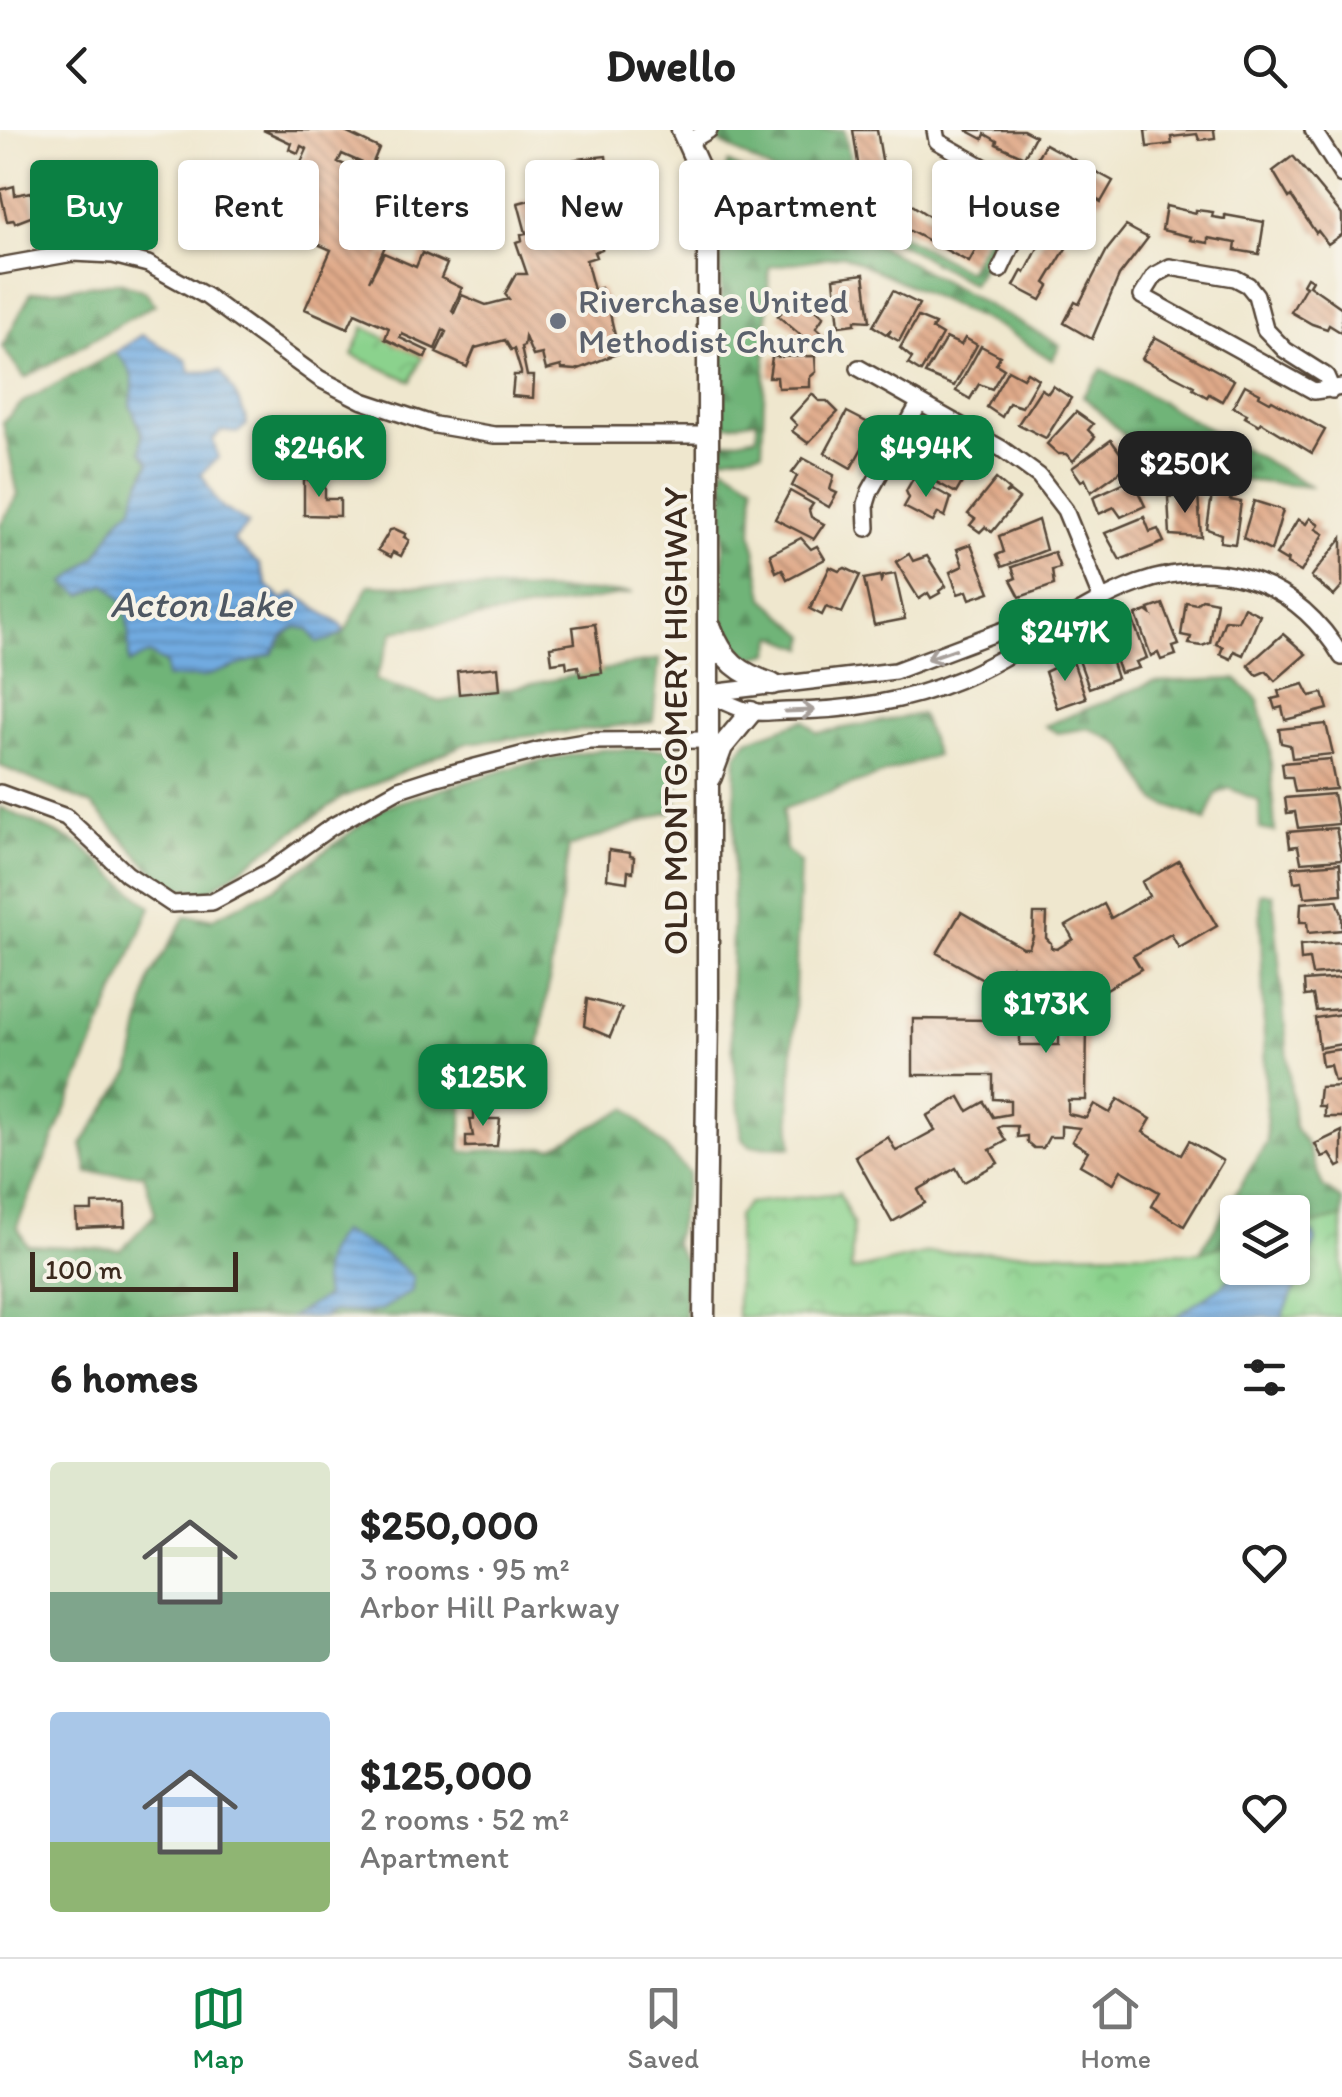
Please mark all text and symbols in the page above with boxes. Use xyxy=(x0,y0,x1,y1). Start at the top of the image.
icon: back xyxy=(50,38,105,93)
text: Dwello xyxy=(606,38,736,92)
icon: search xyxy=(1237,38,1292,93)
chip: Buy xyxy=(30,160,158,250)
chip: Rent xyxy=(178,160,319,250)
chip: Filters xyxy=(339,160,505,250)
chip: New xyxy=(525,160,659,250)
chip: Apartment xyxy=(679,160,912,250)
chip: House xyxy=(932,160,1096,250)
place label: Riverchase United Methodist Church xyxy=(578,280,849,362)
marker: Riverchase United Methodist Church xyxy=(547,310,569,332)
pin: $246K xyxy=(249,415,389,500)
pin: $494K xyxy=(856,415,996,500)
text: $246K xyxy=(274,428,364,466)
text: $494K xyxy=(880,428,972,466)
pin: $250K xyxy=(1115,431,1255,516)
text: $250K xyxy=(1140,444,1230,482)
street label: OLD MONTGOMERY HIGHWAY xyxy=(654,487,696,955)
water label: Acton Lake xyxy=(110,581,294,627)
pin: $247K xyxy=(995,599,1135,684)
text: $247K xyxy=(1021,612,1109,650)
one-way arrow xyxy=(926,646,957,664)
one-way arrow xyxy=(783,701,815,720)
pin: $173K xyxy=(976,971,1116,1056)
text: $173K xyxy=(1004,984,1088,1022)
pin: $125K xyxy=(413,1044,553,1129)
text: $125K xyxy=(440,1057,526,1095)
map controls xyxy=(1220,1195,1310,1285)
button: layers xyxy=(1220,1195,1310,1285)
scale bar xyxy=(30,1247,238,1292)
text: 100 m xyxy=(45,1252,122,1286)
icon: filters xyxy=(1237,1350,1292,1405)
text: 6 homes xyxy=(50,1352,198,1403)
text: $250,000 xyxy=(360,1499,539,1550)
icon: home xyxy=(130,1502,250,1622)
icon: heart xyxy=(1237,1535,1292,1590)
text: 3 rooms · 95 m² xyxy=(360,1550,570,1588)
text: Arbor Hill Parkway xyxy=(360,1588,620,1626)
text: $125,000 xyxy=(360,1749,533,1800)
icon: home xyxy=(130,1752,250,1872)
icon: heart xyxy=(1237,1785,1292,1840)
text: 2 rooms · 52 m² xyxy=(360,1800,569,1838)
text: Apartment xyxy=(360,1838,509,1876)
tab: Map xyxy=(191,1981,246,2075)
tab: Saved xyxy=(627,1981,699,2075)
tab: Home xyxy=(1081,1981,1151,2075)

